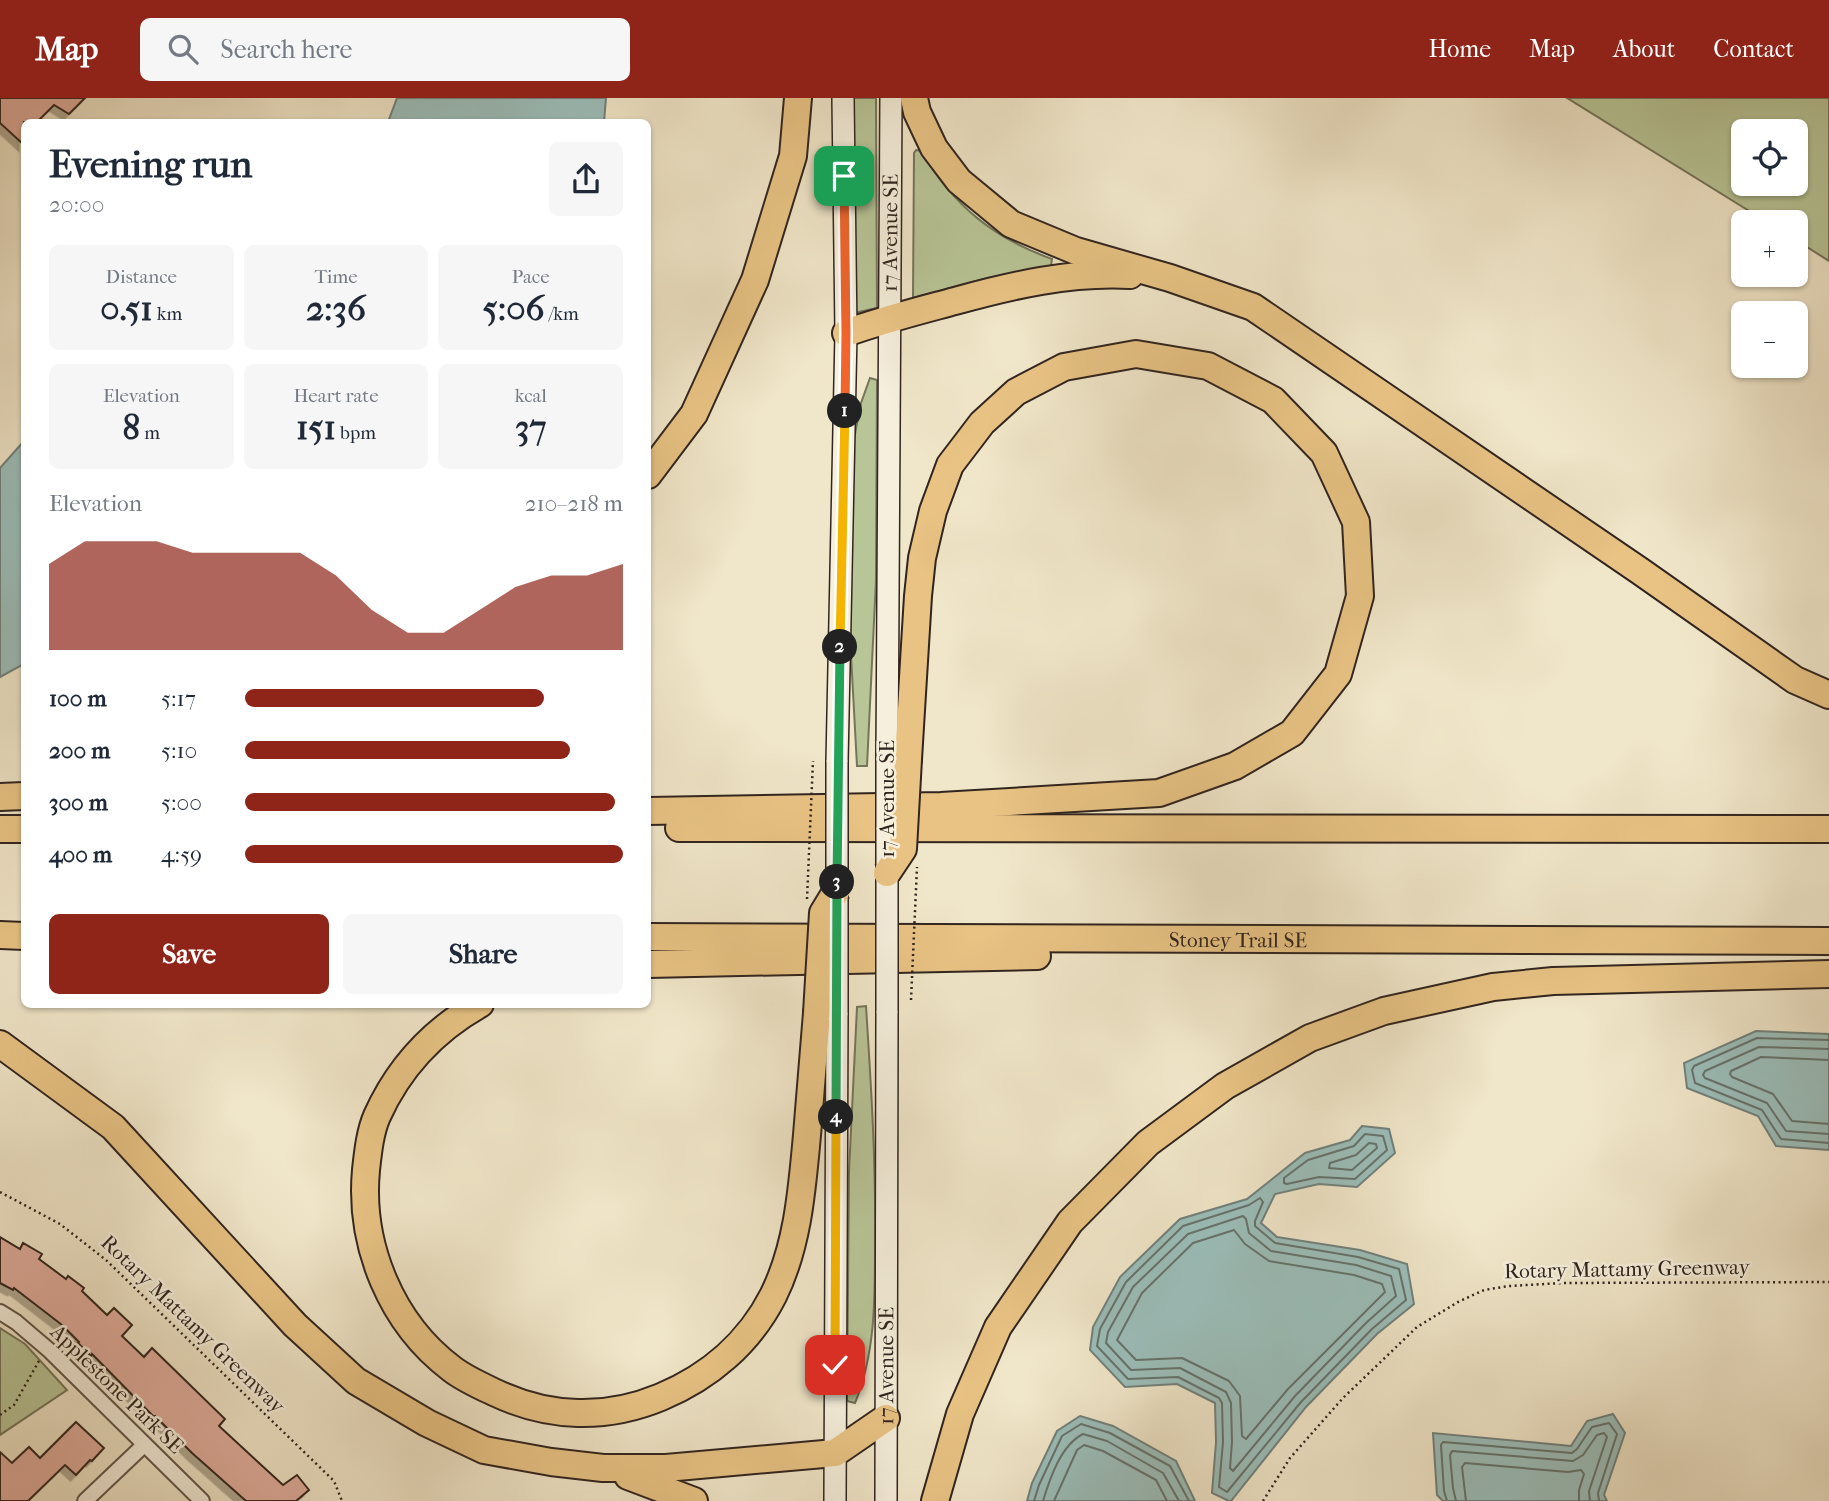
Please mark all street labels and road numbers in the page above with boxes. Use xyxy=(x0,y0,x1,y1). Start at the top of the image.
street label: 17 Avenue SE xyxy=(878,174,903,292)
street label: 17 Avenue SE xyxy=(875,740,899,858)
street label: Stoney Trail SE xyxy=(1169,928,1307,952)
street label: Rotary Mattamy Greenway xyxy=(96,1230,290,1419)
street label: Rotary Mattamy Greenway xyxy=(1504,1255,1751,1283)
street label: 17 Avenue SE xyxy=(874,1307,898,1425)
street label: Applestone Park SE xyxy=(45,1319,188,1458)

